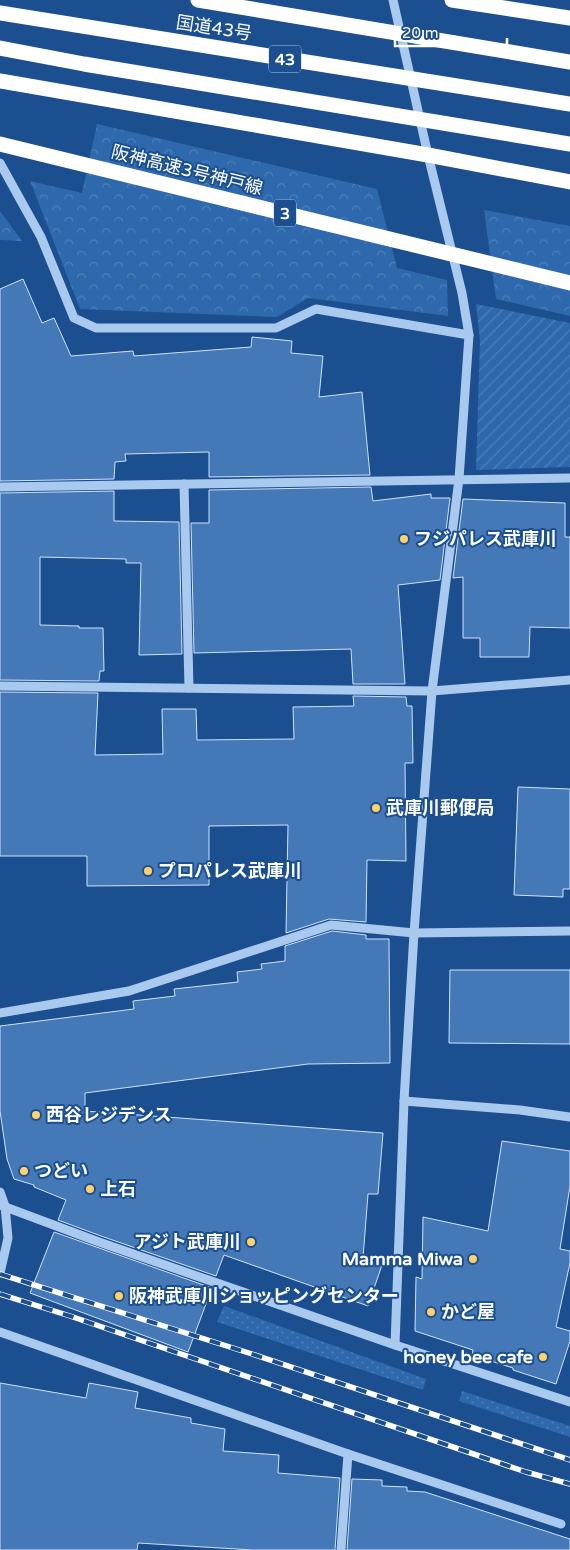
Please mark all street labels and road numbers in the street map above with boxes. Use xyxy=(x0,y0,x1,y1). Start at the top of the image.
street label: 国道43号 xyxy=(174,11,254,45)
road number: 43 xyxy=(269,46,301,72)
street label: 阪神高速3号神戸線 xyxy=(109,141,265,199)
road number: 3 xyxy=(274,200,296,227)

